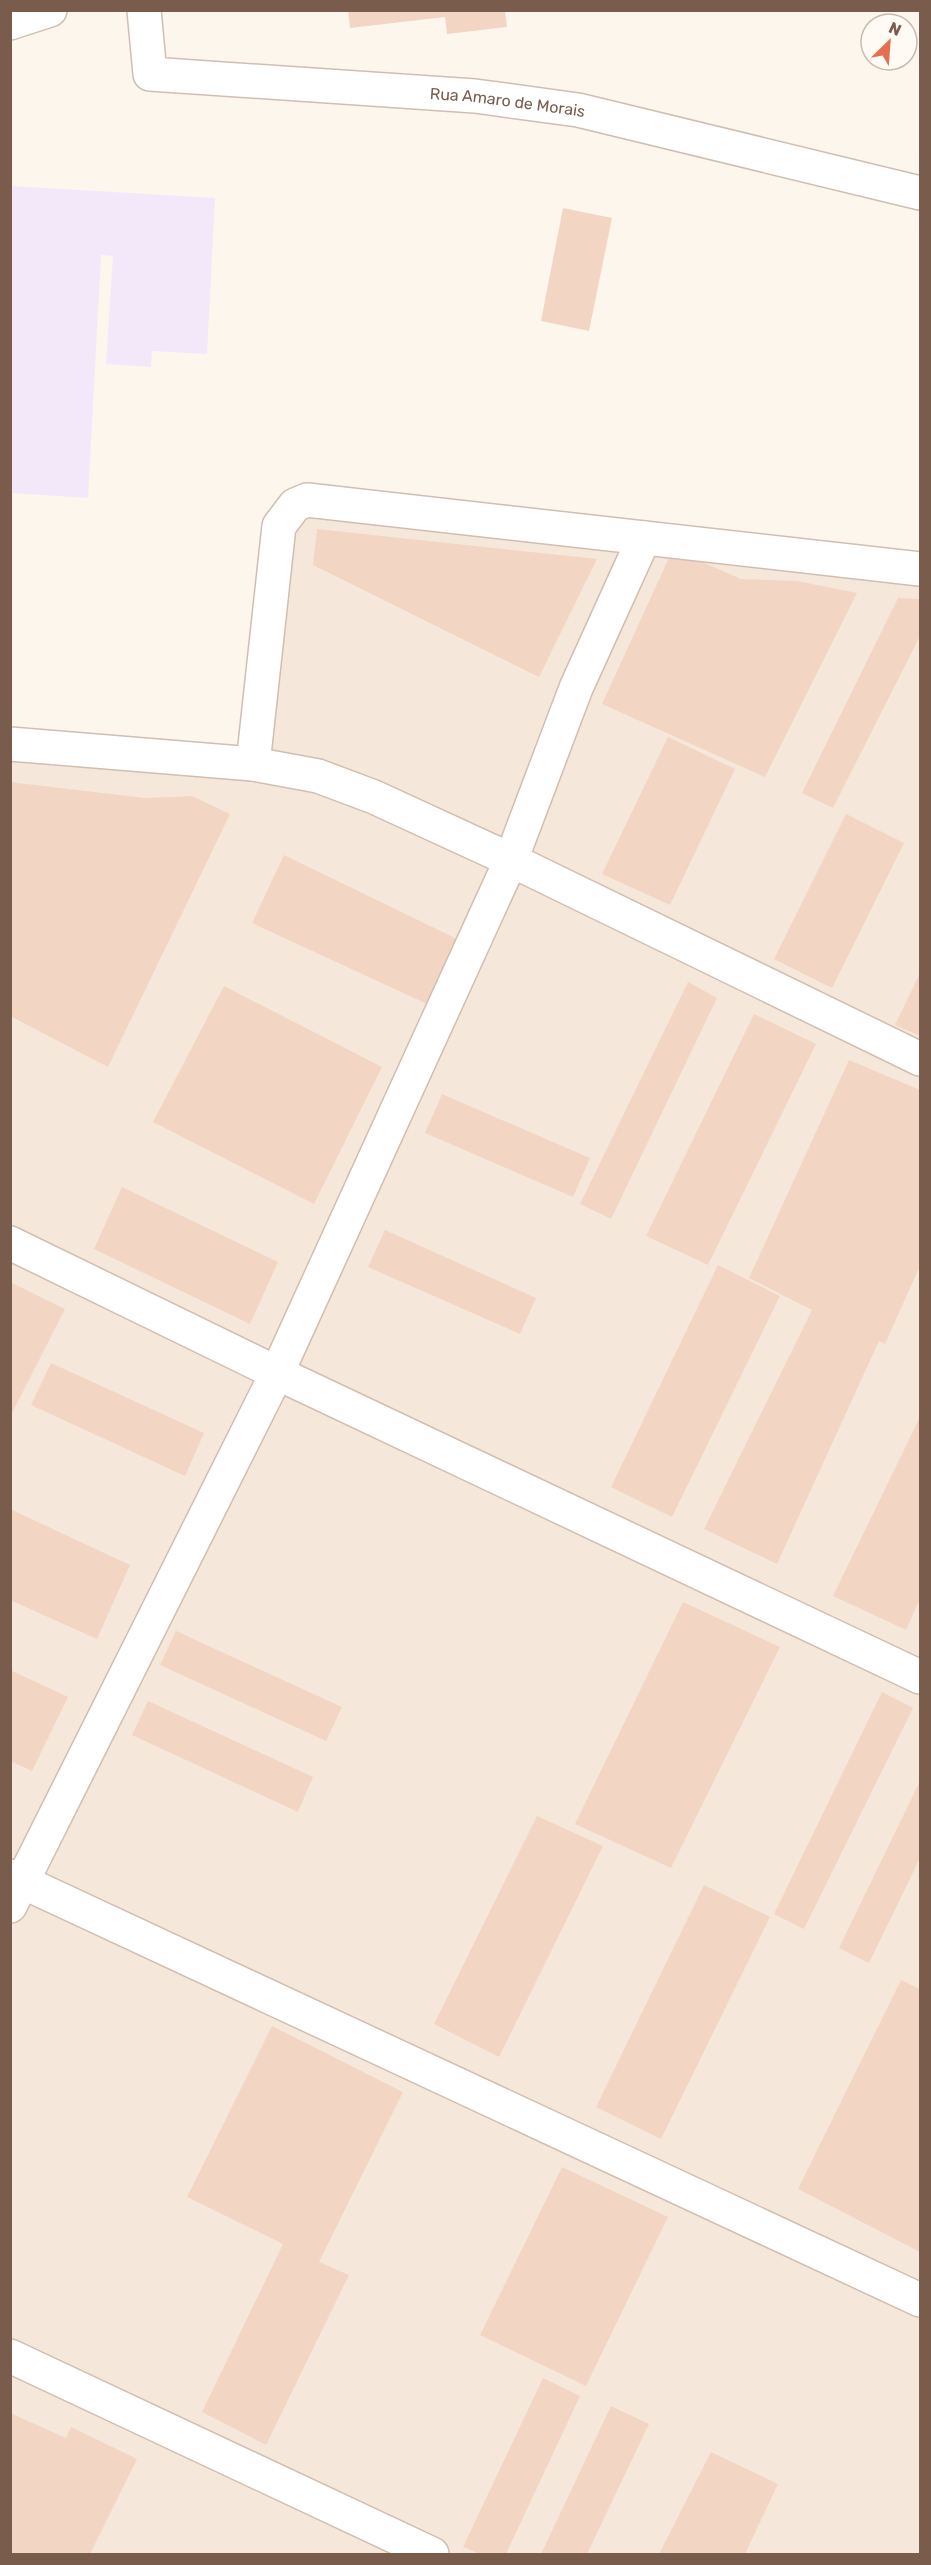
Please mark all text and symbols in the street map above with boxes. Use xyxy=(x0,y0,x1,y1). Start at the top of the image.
north arrow xyxy=(859,12,919,72)
text: N xyxy=(886,18,904,40)
street label: Rua Amaro de Morais xyxy=(429,84,587,121)

